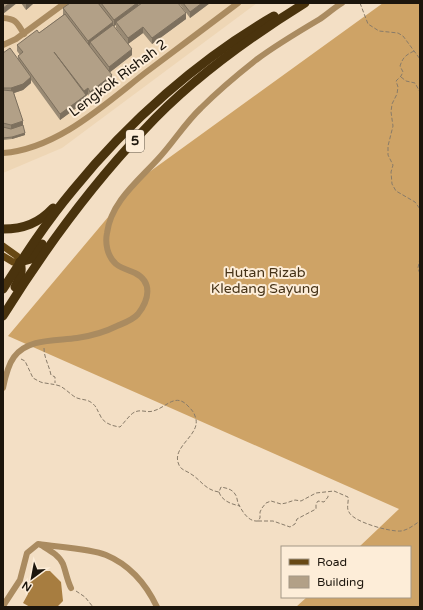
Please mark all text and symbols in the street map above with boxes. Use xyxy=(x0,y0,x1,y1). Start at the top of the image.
street label: Lengkok Rishah 2 xyxy=(66,36,170,120)
road number: 5 xyxy=(126,130,144,152)
park label: Hutan Rizab Kledang Sayung xyxy=(211,264,319,297)
legend xyxy=(281,546,411,598)
text: Road xyxy=(317,555,347,569)
north arrow xyxy=(12,558,52,598)
text: Building xyxy=(317,575,364,589)
text: N xyxy=(20,578,34,594)

